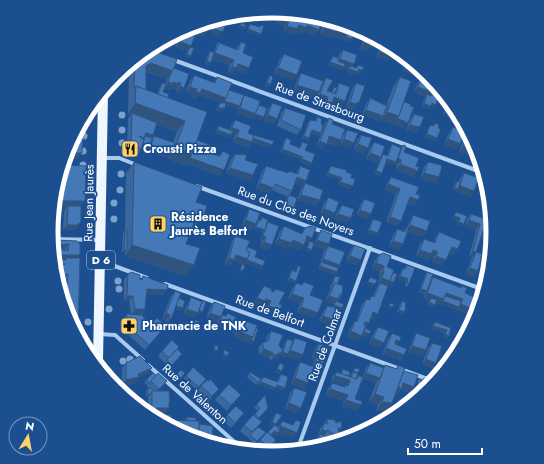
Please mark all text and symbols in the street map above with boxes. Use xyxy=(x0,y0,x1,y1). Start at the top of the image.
street label: Rue de Strasbourg xyxy=(273,77,367,127)
restaurant icon: Crousti Pizza xyxy=(120,139,140,159)
place label: Crousti Pizza xyxy=(143,140,217,158)
street label: Rue Jean Jaurès xyxy=(79,164,99,242)
street label: Rue du Clos des Noyers xyxy=(235,182,357,241)
place label: Résidence Jaurès Belfort xyxy=(169,208,247,240)
building icon: Résidence Jaurès Belfort xyxy=(148,214,168,234)
road number: D 6 xyxy=(87,251,115,269)
street label: Rue de Belfort xyxy=(233,290,307,332)
street label: Rue de Colmar xyxy=(304,305,347,384)
pharmacy icon: Pharmacie de TNK xyxy=(119,316,139,336)
place label: Pharmacie de TNK xyxy=(142,317,247,335)
street label: Rue de Valenton xyxy=(158,360,232,428)
north arrow xyxy=(8,416,48,456)
text: N xyxy=(24,417,36,435)
scale bar xyxy=(408,430,482,456)
text: 50 m xyxy=(414,435,441,453)

